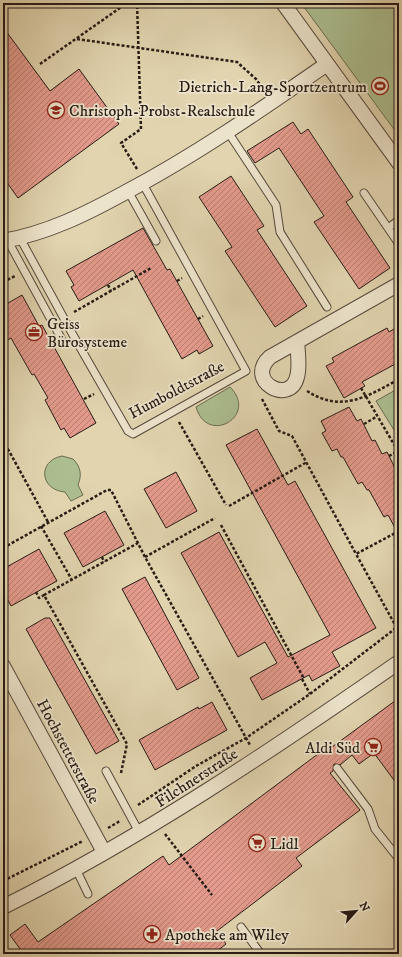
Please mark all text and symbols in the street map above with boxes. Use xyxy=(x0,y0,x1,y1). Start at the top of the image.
sports icon: Dietrich-Lang-Sportzentrum xyxy=(370,76,390,96)
place label: Dietrich-Lang-Sportzentrum xyxy=(178,77,367,97)
school or university icon: Christoph-Probst-Realschule xyxy=(46,100,66,120)
place label: Christoph-Probst-Realschule xyxy=(69,101,255,121)
place label: Geiss Bürosysteme xyxy=(47,314,128,352)
office icon: Geiss Bürosysteme xyxy=(24,322,44,342)
street label: Humboldtstraße xyxy=(125,356,228,423)
street label: Hochstetterstraße xyxy=(32,696,104,808)
supermarket icon: Aldi Süd xyxy=(363,737,383,757)
place label: Aldi Süd xyxy=(305,738,360,758)
street label: Filchnerstraße xyxy=(152,744,242,812)
supermarket icon: Lidl xyxy=(247,833,267,853)
place label: Lidl xyxy=(270,834,299,854)
north arrow xyxy=(336,891,376,931)
text: N xyxy=(356,900,372,914)
pharmacy icon: Apotheke am Wiley xyxy=(142,924,162,944)
place label: Apotheke am Wiley xyxy=(165,925,289,945)

